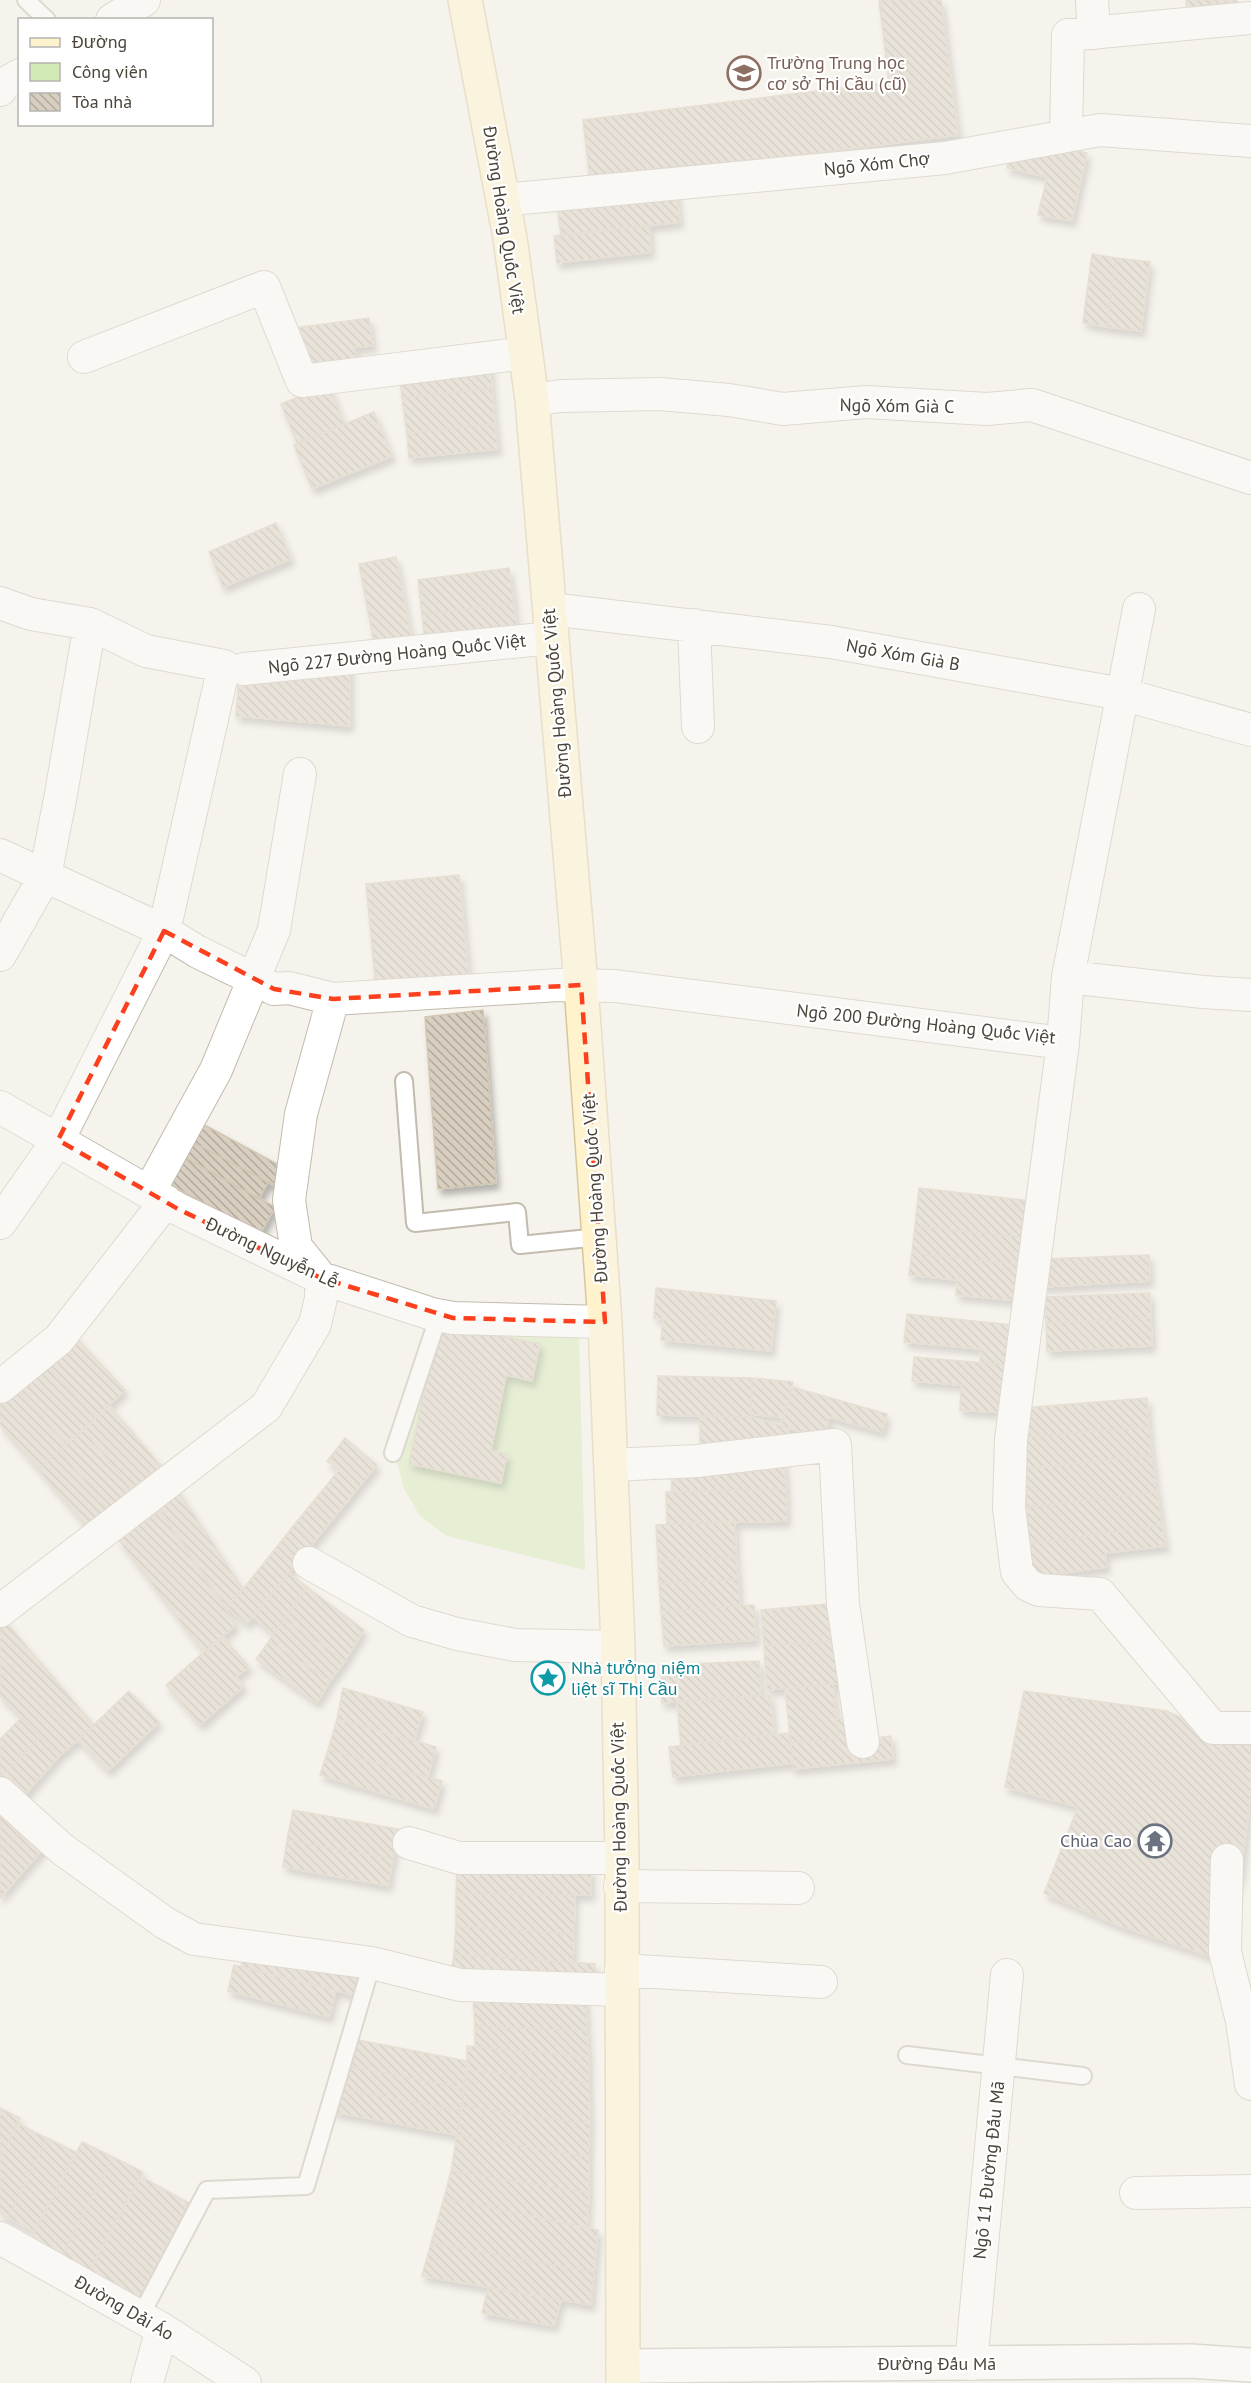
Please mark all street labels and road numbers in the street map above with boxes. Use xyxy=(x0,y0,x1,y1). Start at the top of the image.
street label: Đường Hoàng Quốc Việt xyxy=(478,123,531,315)
street label: Ngõ Xóm Chợ xyxy=(823,146,932,181)
street label: Ngõ Xóm Già C xyxy=(839,393,955,418)
street label: Đường Hoàng Quốc Việt xyxy=(537,608,576,800)
street label: Ngõ 227 Đường Hoàng Quốc Việt xyxy=(267,629,527,678)
street label: Ngõ Xóm Già B xyxy=(844,633,962,676)
street label: Ngõ 200 Đường Hoàng Quốc Việt xyxy=(795,998,1057,1049)
street label: Đường Hoàng Quốc Việt xyxy=(576,1093,613,1284)
street label: Đường Nguyễn Lễ xyxy=(201,1211,342,1293)
street label: Đường Hoàng Quốc Việt xyxy=(605,1722,632,1913)
street label: Ngõ 11 Đường Đấu Mã xyxy=(968,2080,1009,2260)
street label: Đường Dải Áo xyxy=(70,2269,178,2345)
street label: Đường Đấu Mã xyxy=(877,2352,996,2375)

